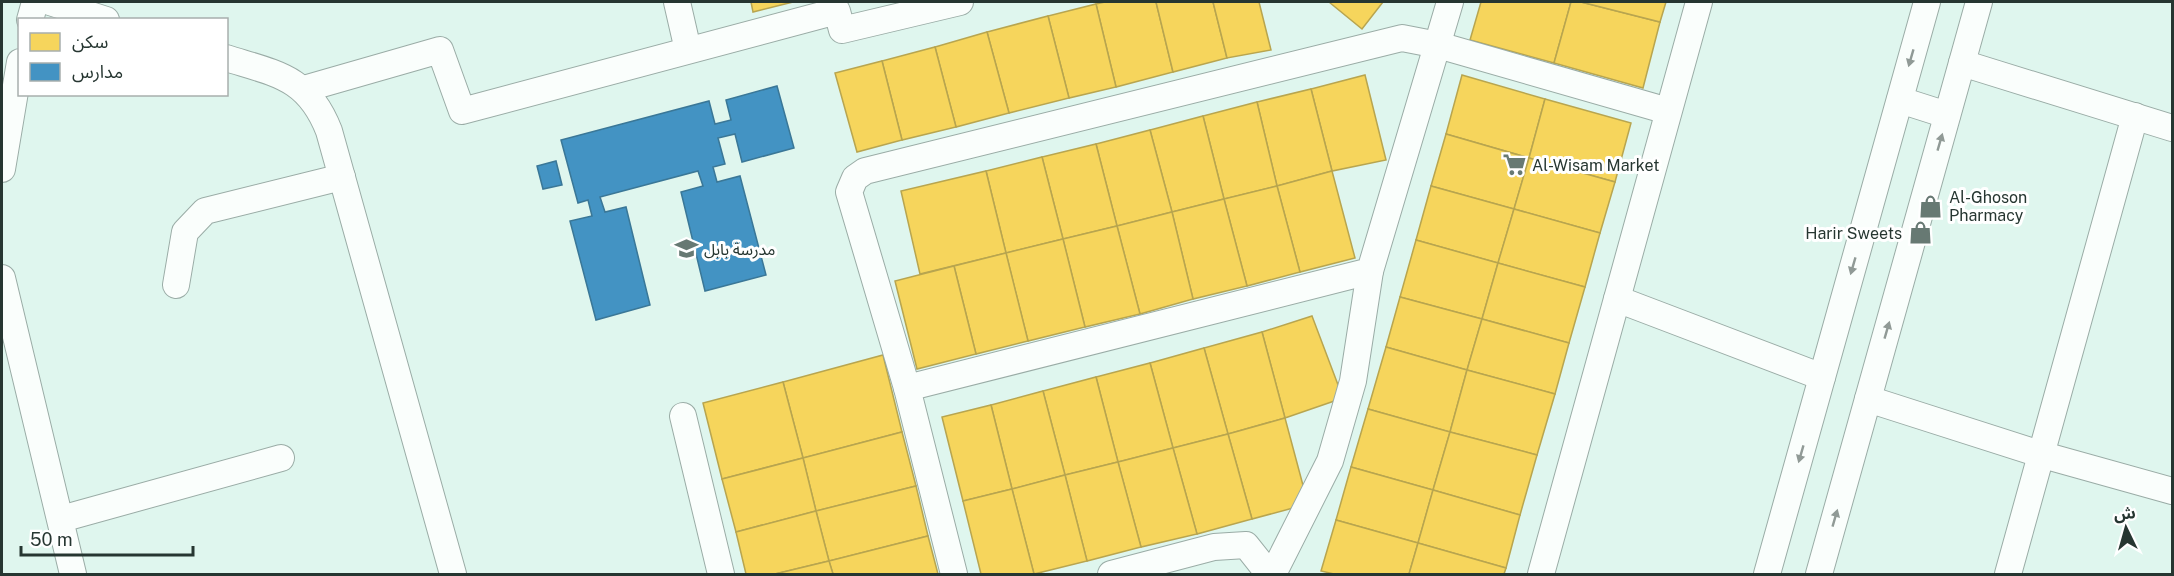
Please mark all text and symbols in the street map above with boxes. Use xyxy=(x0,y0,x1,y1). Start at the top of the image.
legend xyxy=(18,18,228,96)
text: سكن xyxy=(72,31,108,53)
one-way arrow xyxy=(1906,49,1916,67)
text: مدارس xyxy=(72,61,123,83)
one-way arrow xyxy=(1935,133,1945,152)
supermarket icon: Al-Wisam Market xyxy=(1501,152,1527,178)
place label: Al-Wisam Market xyxy=(1532,156,1659,175)
place label: Al-Ghoson Pharmacy xyxy=(1949,188,2027,225)
shop icon: Al-Ghoson Pharmacy xyxy=(1918,193,1944,219)
shop icon: Harir Sweets xyxy=(1907,220,1933,246)
place label: Harir Sweets xyxy=(1805,224,1902,243)
school or university icon: مدرسة بابل xyxy=(673,236,699,262)
place label: مدرسة بابل xyxy=(704,240,775,259)
one-way arrow xyxy=(1848,257,1857,275)
one-way arrow xyxy=(1883,321,1893,339)
one-way arrow xyxy=(1796,445,1805,463)
north arrow xyxy=(2096,498,2156,558)
text: ش xyxy=(2113,503,2137,524)
one-way arrow xyxy=(1831,509,1840,527)
scale bar xyxy=(21,519,194,557)
text: 50 m xyxy=(30,529,73,550)

